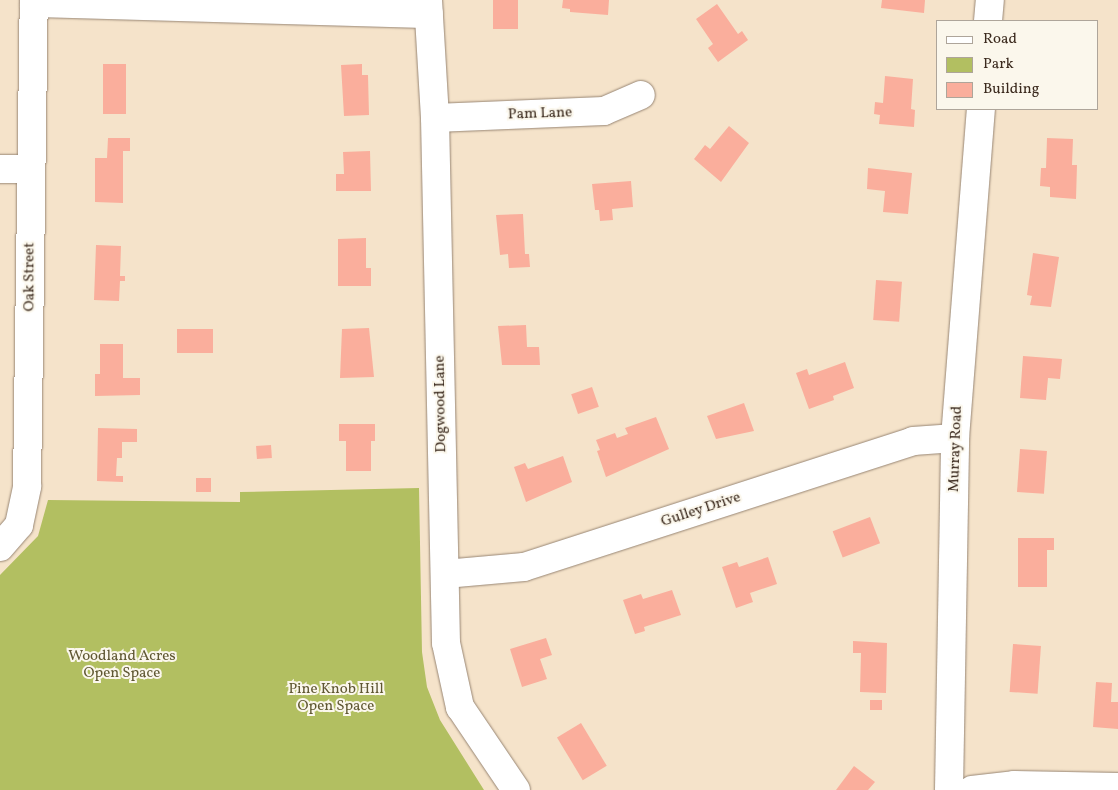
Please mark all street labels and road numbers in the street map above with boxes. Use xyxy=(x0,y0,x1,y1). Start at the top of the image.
street label: Pam Lane xyxy=(508,104,572,124)
street label: Oak Street xyxy=(21,243,39,311)
street label: Dogwood Lane xyxy=(431,355,451,453)
street label: Murray Road xyxy=(945,405,967,493)
street label: Gulley Drive xyxy=(659,489,743,531)

